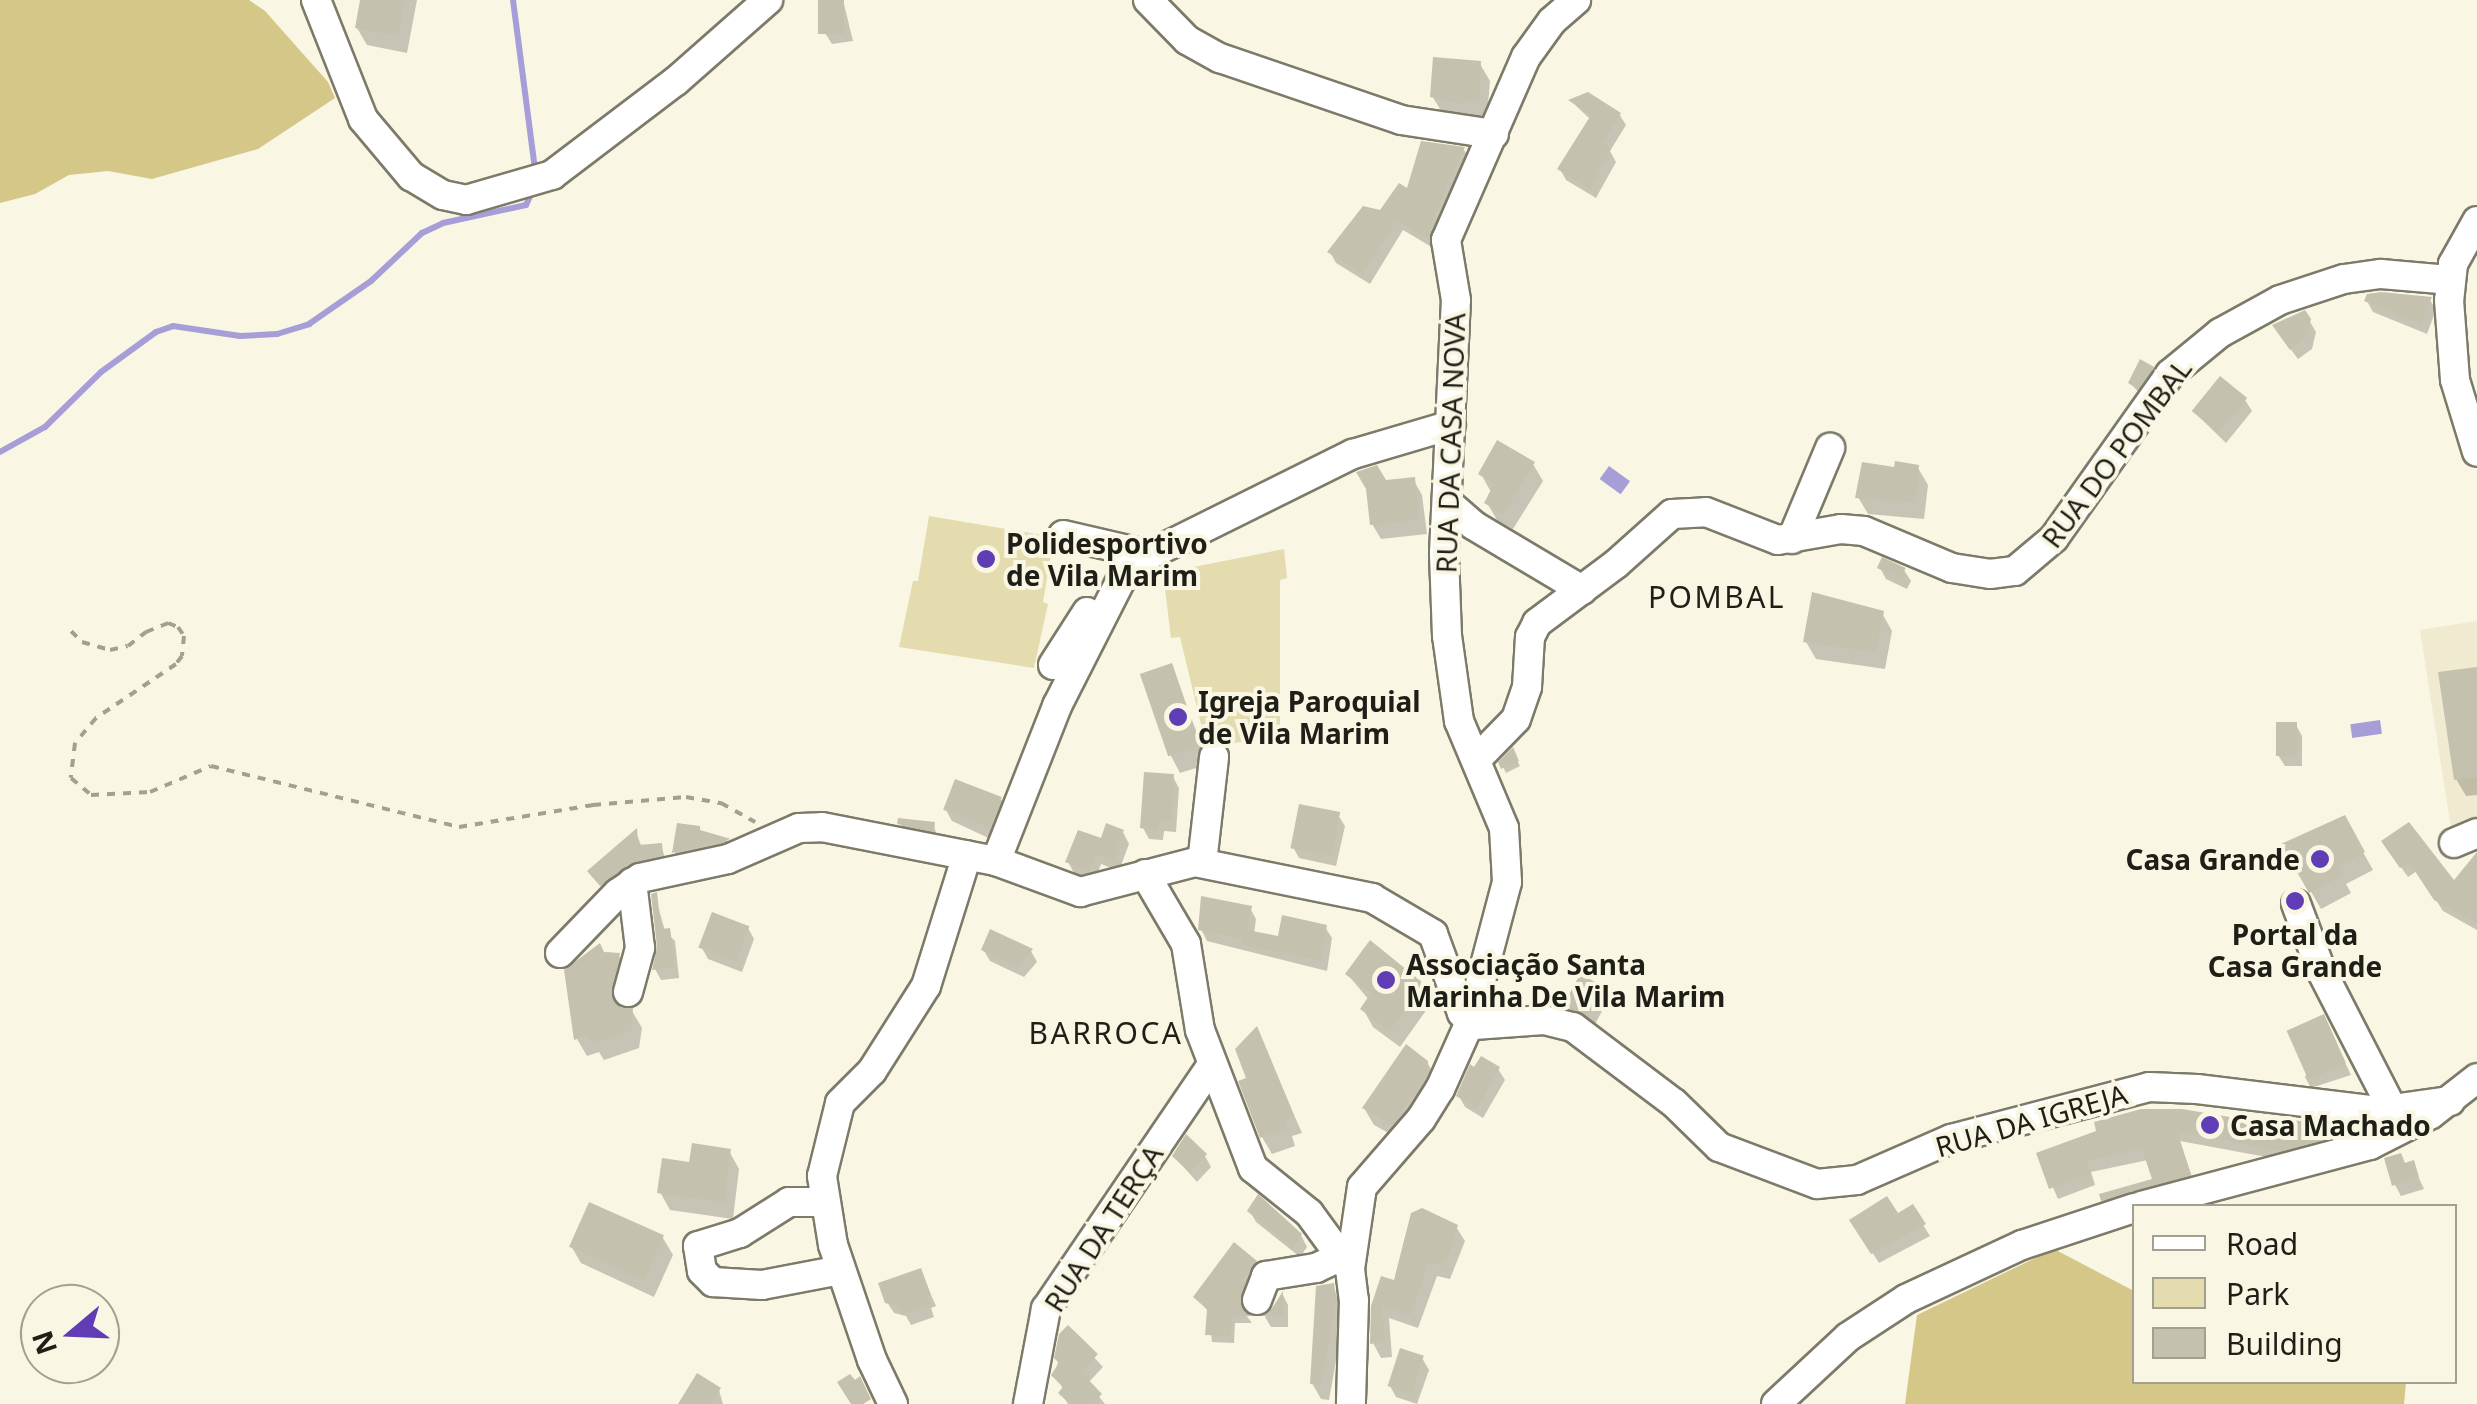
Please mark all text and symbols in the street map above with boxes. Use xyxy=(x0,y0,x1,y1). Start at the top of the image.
street label: RUA DA CASA NOVA xyxy=(1429,312,1471,574)
street label: RUA DO POMBAL xyxy=(2034,352,2198,554)
place label: Polidesportivo de Vila Marim xyxy=(1006,526,1208,592)
marker: Polidesportivo de Vila Marim xyxy=(975,548,997,570)
district label: POMBAL xyxy=(1648,579,1786,615)
place label: Igreja Paroquial de Vila Marim xyxy=(1198,684,1421,750)
marker: Igreja Paroquial de Vila Marim xyxy=(1167,706,1189,728)
place label: Casa Grande xyxy=(2126,842,2300,876)
marker: Casa Grande xyxy=(2309,848,2331,870)
marker: Portal da Casa Grande xyxy=(2284,890,2306,912)
place label: Portal da Casa Grande xyxy=(2208,917,2382,983)
place label: Associação Santa Marinha De Vila Marim xyxy=(1406,947,1725,1013)
marker: Associação Santa Marinha De Vila Marim xyxy=(1375,969,1397,991)
district label: BARROCA xyxy=(1028,1015,1184,1051)
street label: RUA DA IGREJA xyxy=(1931,1077,2131,1163)
place label: Casa Machado xyxy=(2230,1108,2431,1142)
marker: Casa Machado xyxy=(2199,1114,2221,1136)
street label: RUA DA TERÇA xyxy=(1037,1138,1169,1318)
legend xyxy=(2132,1204,2457,1384)
text: Road xyxy=(2226,1223,2298,1264)
text: Park xyxy=(2226,1273,2289,1314)
north arrow xyxy=(20,1284,120,1384)
text: Building xyxy=(2226,1323,2343,1364)
text: N xyxy=(22,1326,65,1360)

